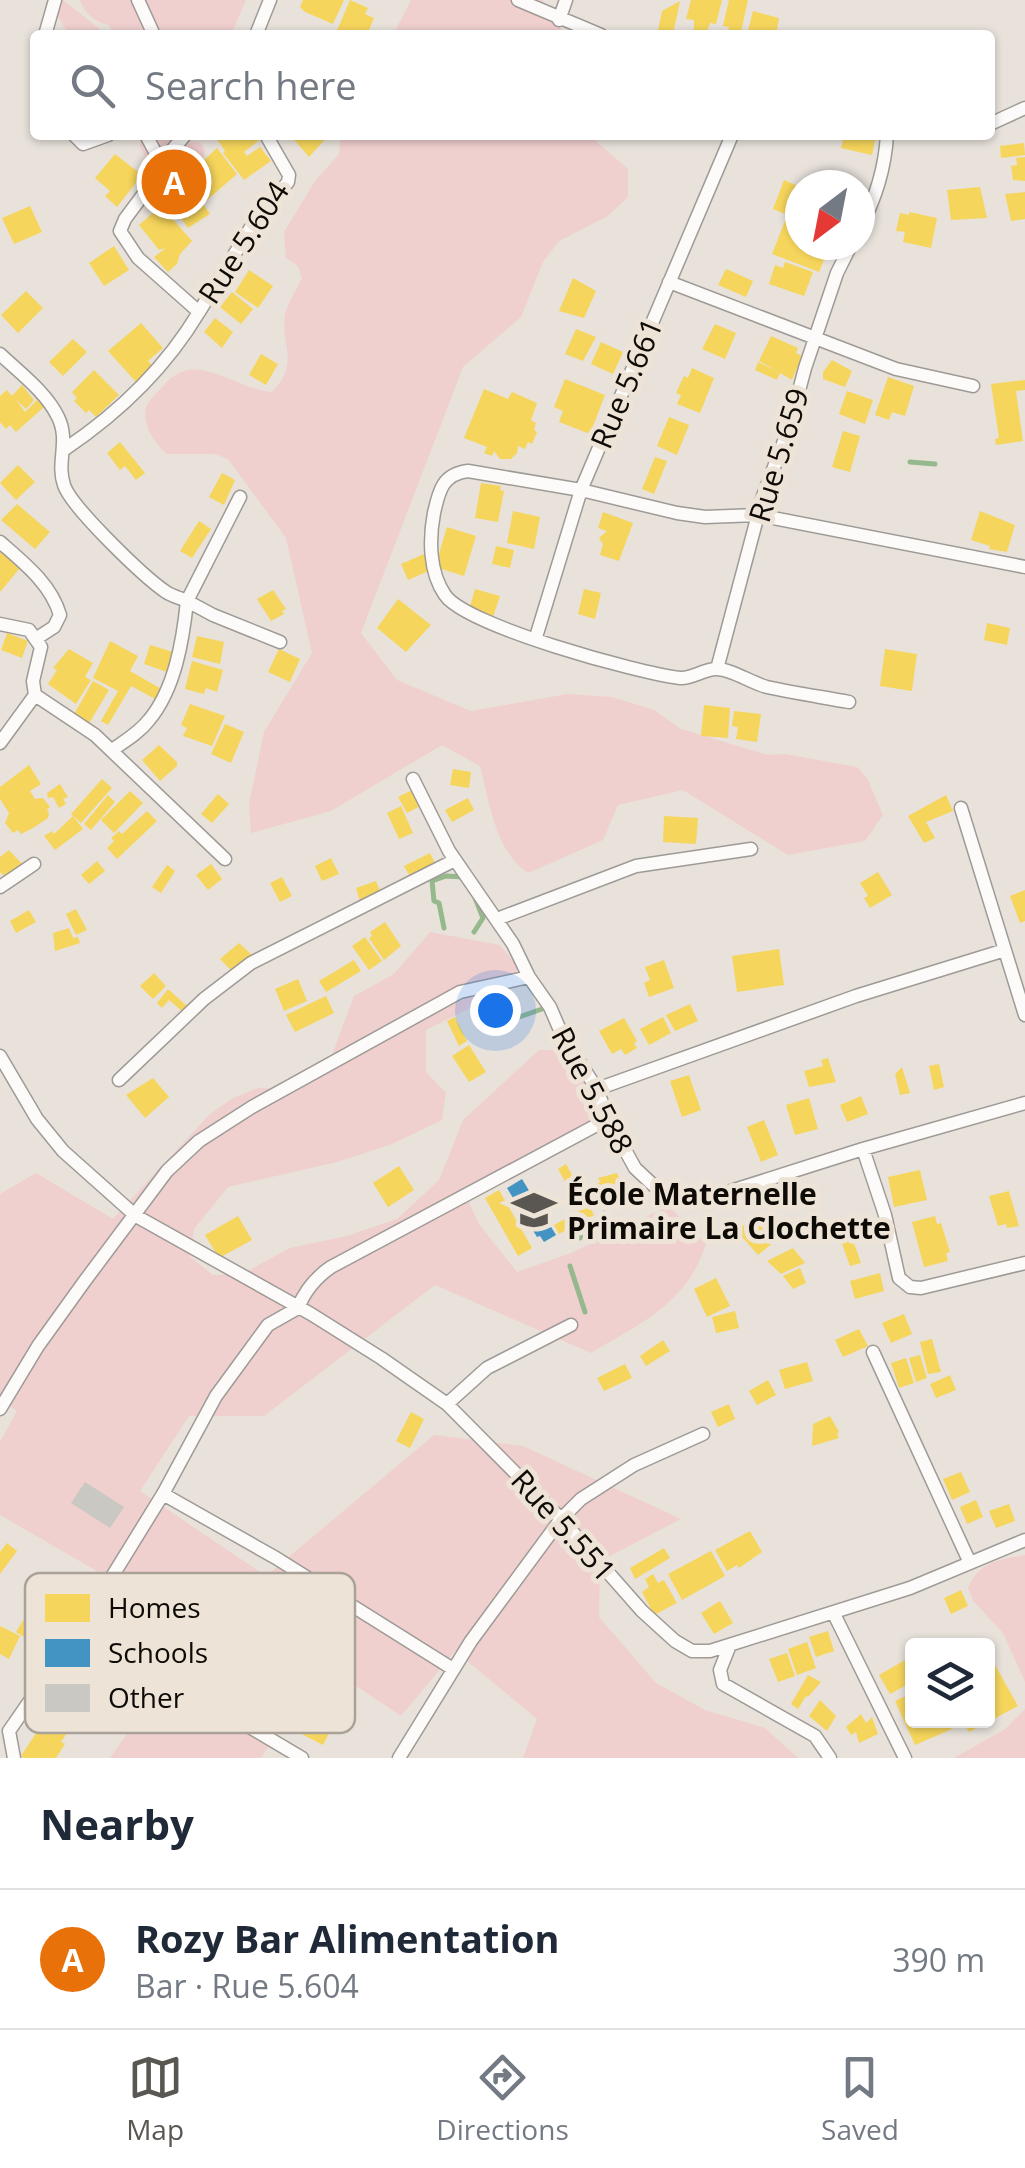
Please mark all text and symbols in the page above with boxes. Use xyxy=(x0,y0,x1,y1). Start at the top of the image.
search box xyxy=(30,30,995,140)
icon: search xyxy=(65,58,120,113)
text: Search here xyxy=(145,59,357,111)
pin: A xyxy=(142,144,206,220)
north arrow xyxy=(785,170,875,260)
street label: Rue 5.604 xyxy=(188,173,298,311)
street label: Rue 5.661 xyxy=(580,311,672,455)
street label: Rue 5.659 xyxy=(738,383,818,527)
your location xyxy=(470,985,521,1036)
street label: Rue 5.588 xyxy=(542,1019,644,1161)
place label: École Maternelle Primaire La Clochette xyxy=(567,1173,891,1248)
school or university icon: École Maternelle Primaire La Clochette xyxy=(510,1186,558,1234)
street label: Rue 5.551 xyxy=(503,1460,625,1590)
legend xyxy=(25,1573,355,1733)
text: Homes xyxy=(108,1588,200,1626)
text: Schools xyxy=(108,1633,208,1671)
map controls xyxy=(905,1638,995,1728)
button: layers xyxy=(905,1638,995,1728)
text: Other xyxy=(108,1678,185,1716)
text: Nearby xyxy=(40,1795,194,1852)
text: Rozy Bar Alimentation xyxy=(135,1912,559,1964)
text: A xyxy=(61,1938,84,1981)
text: 390 m xyxy=(892,1938,985,1981)
text: Bar · Rue 5.604 xyxy=(135,1964,359,2007)
tab: Map xyxy=(126,2050,184,2148)
tab: Directions xyxy=(436,2050,569,2148)
tab: Saved xyxy=(821,2050,899,2148)

